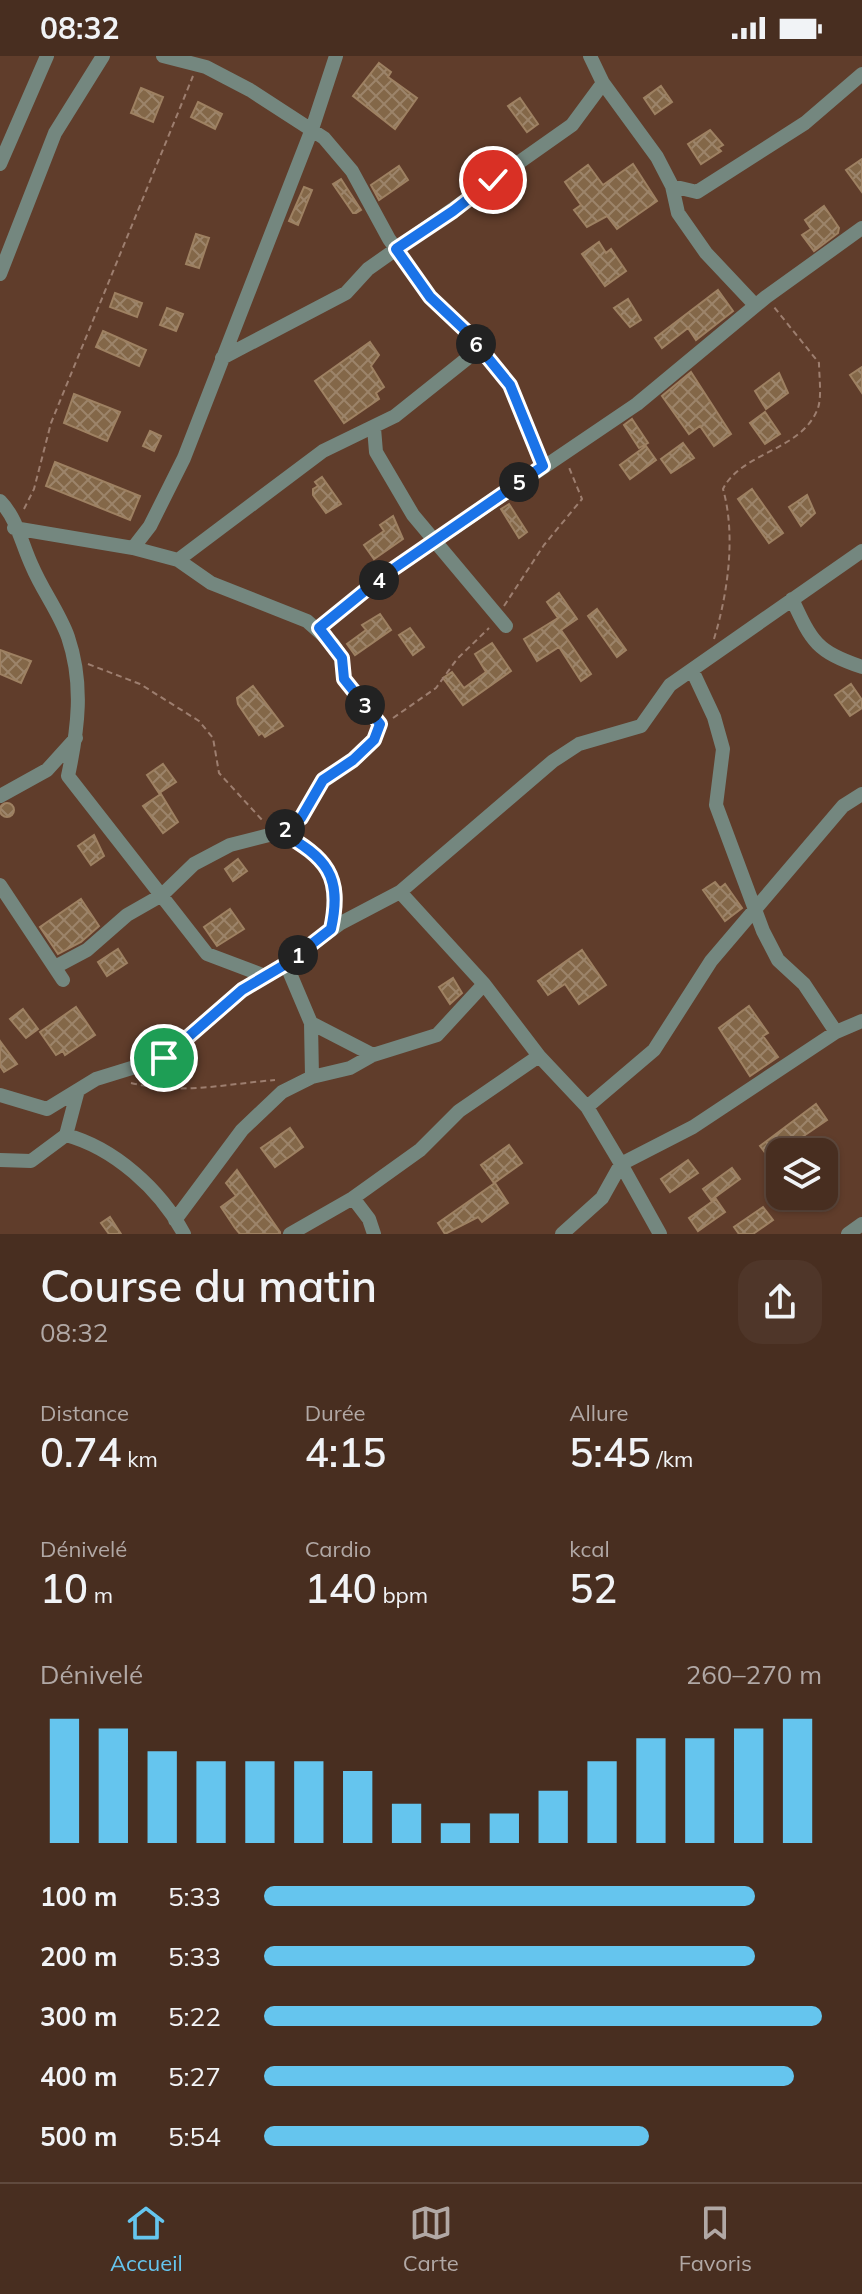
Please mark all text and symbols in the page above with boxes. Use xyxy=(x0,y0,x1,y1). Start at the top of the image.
text: 08:32 xyxy=(40,9,119,47)
pin xyxy=(459,146,527,214)
icon: check xyxy=(471,158,515,202)
pin: 6 xyxy=(456,324,496,364)
text: 6 xyxy=(469,330,483,358)
pin: 5 xyxy=(499,462,539,502)
text: 5 xyxy=(512,468,526,496)
pin: 4 xyxy=(359,560,399,600)
text: 4 xyxy=(372,566,386,594)
pin: 3 xyxy=(345,685,385,725)
text: 3 xyxy=(358,691,372,719)
pin: 2 xyxy=(265,809,305,849)
text: 2 xyxy=(278,815,292,843)
pin: 1 xyxy=(278,935,318,975)
text: 1 xyxy=(291,941,305,969)
pin xyxy=(130,1024,198,1092)
icon: arrive xyxy=(142,1036,186,1080)
map controls xyxy=(766,1138,838,1210)
button: layers xyxy=(766,1138,838,1210)
text: Course du matin xyxy=(40,1258,377,1313)
button: share xyxy=(738,1260,822,1344)
text: 08:32 xyxy=(40,1316,108,1349)
text: Distance xyxy=(40,1399,129,1427)
text: Durée xyxy=(305,1399,366,1427)
text: Allure xyxy=(569,1399,628,1427)
text: 0.74 xyxy=(40,1427,121,1477)
text: 4:15 xyxy=(305,1427,386,1477)
text: 5:45 xyxy=(569,1427,651,1477)
text: km xyxy=(121,1445,158,1473)
text: /km xyxy=(651,1445,693,1473)
text: Dénivelé xyxy=(40,1535,127,1563)
text: Cardio xyxy=(305,1535,371,1563)
text: kcal xyxy=(569,1535,610,1563)
text: 10 xyxy=(40,1563,88,1613)
text: 140 xyxy=(305,1563,377,1613)
text: 52 xyxy=(569,1563,617,1613)
text: m xyxy=(88,1581,113,1609)
text: bpm xyxy=(377,1581,428,1609)
text: Dénivelé xyxy=(40,1658,143,1691)
text: 260–270 m xyxy=(686,1658,822,1691)
text: 100 m xyxy=(40,1880,117,1913)
text: 5:33 xyxy=(168,1880,221,1913)
text: 200 m xyxy=(40,1940,117,1973)
text: 5:33 xyxy=(168,1940,221,1973)
text: 300 m xyxy=(40,2000,117,2033)
text: 5:22 xyxy=(168,2000,221,2033)
text: 400 m xyxy=(40,2060,117,2093)
text: 5:27 xyxy=(168,2060,221,2093)
text: 500 m xyxy=(40,2120,117,2153)
text: 5:54 xyxy=(168,2120,221,2153)
tab: Accueil xyxy=(110,2201,183,2277)
tab: Carte xyxy=(403,2201,459,2277)
tab: Favoris xyxy=(679,2201,752,2277)

